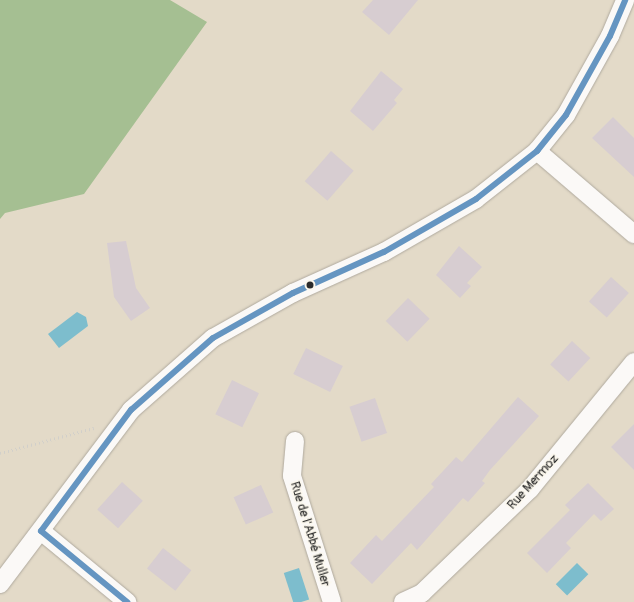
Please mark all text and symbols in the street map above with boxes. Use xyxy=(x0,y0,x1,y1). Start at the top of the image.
unlabelled marker xyxy=(305,280,315,290)
street label: Rue Mermoz xyxy=(504,451,562,513)
street label: Rue de l'Abbé Muller xyxy=(287,480,333,588)

